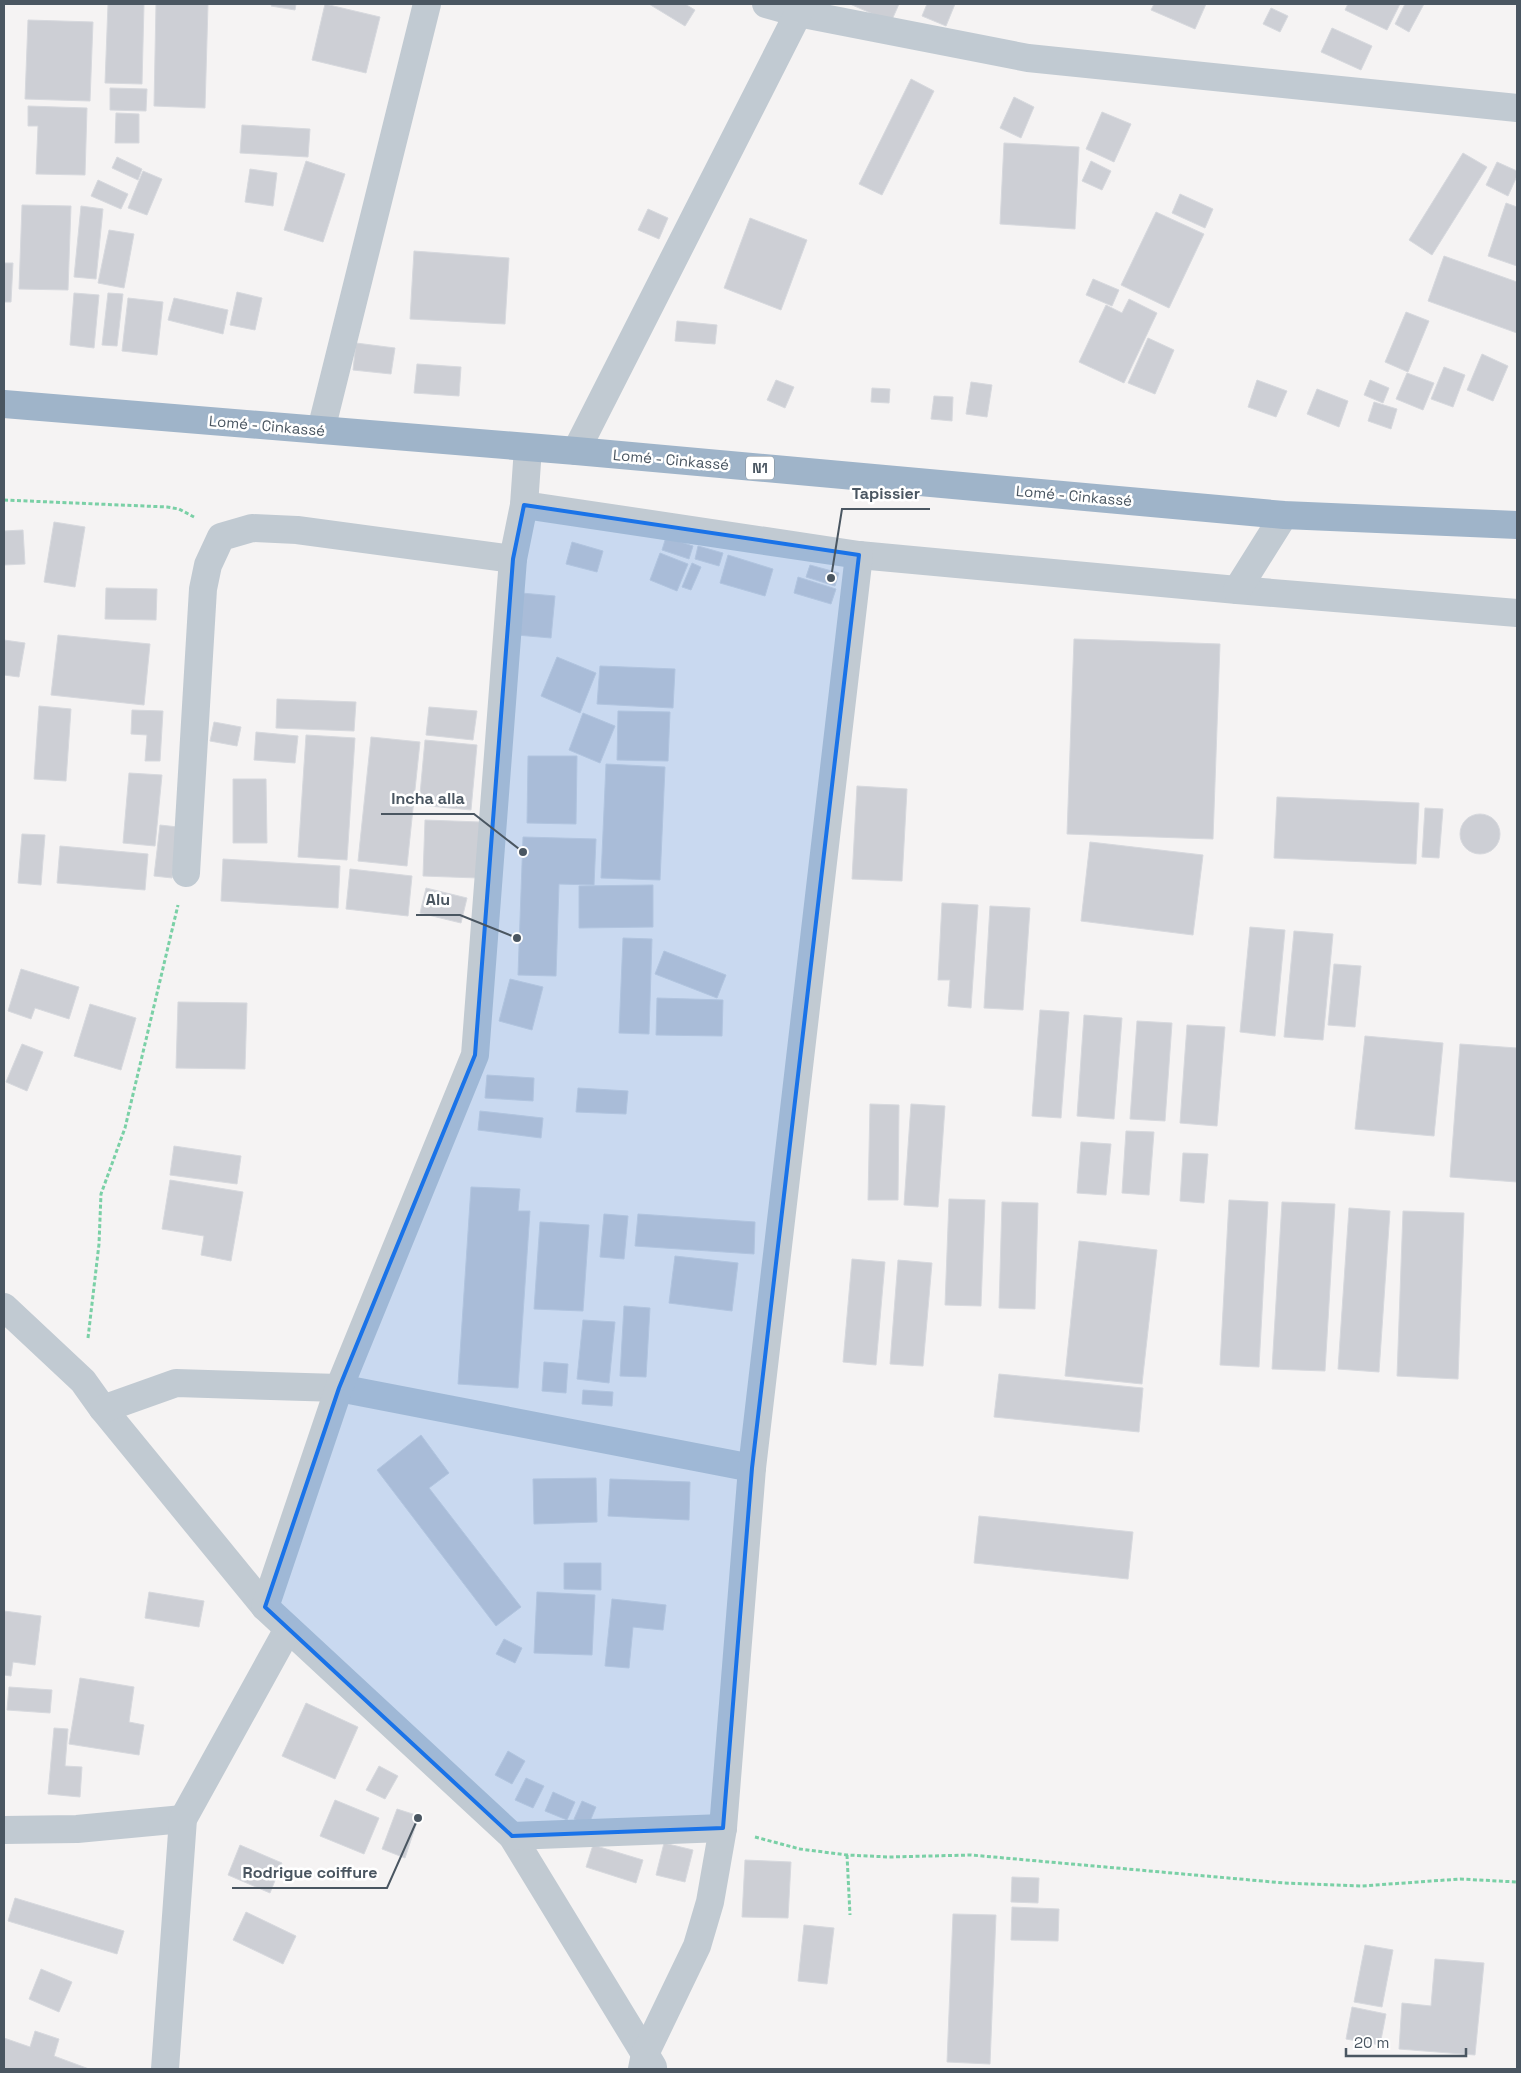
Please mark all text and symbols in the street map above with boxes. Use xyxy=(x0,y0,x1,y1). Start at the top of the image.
street label: Lomé - Cinkassé xyxy=(208,411,326,440)
street label: Lomé - Cinkassé xyxy=(612,445,730,474)
road number: N1 xyxy=(746,456,774,479)
callout: Tapissier xyxy=(842,478,930,509)
street label: Lomé - Cinkassé xyxy=(1015,481,1133,510)
text: Tapissier xyxy=(852,483,920,504)
callout: Incha alla xyxy=(381,783,474,814)
text: Incha alla xyxy=(391,788,465,809)
callout: Alu xyxy=(416,884,460,915)
text: Alu xyxy=(426,889,450,910)
callout: Rodrigue coiffure xyxy=(232,1857,387,1888)
text: Rodrigue coiffure xyxy=(243,1862,377,1883)
scale bar xyxy=(1346,2026,1466,2058)
text: 20 m xyxy=(1354,2033,1389,2052)

